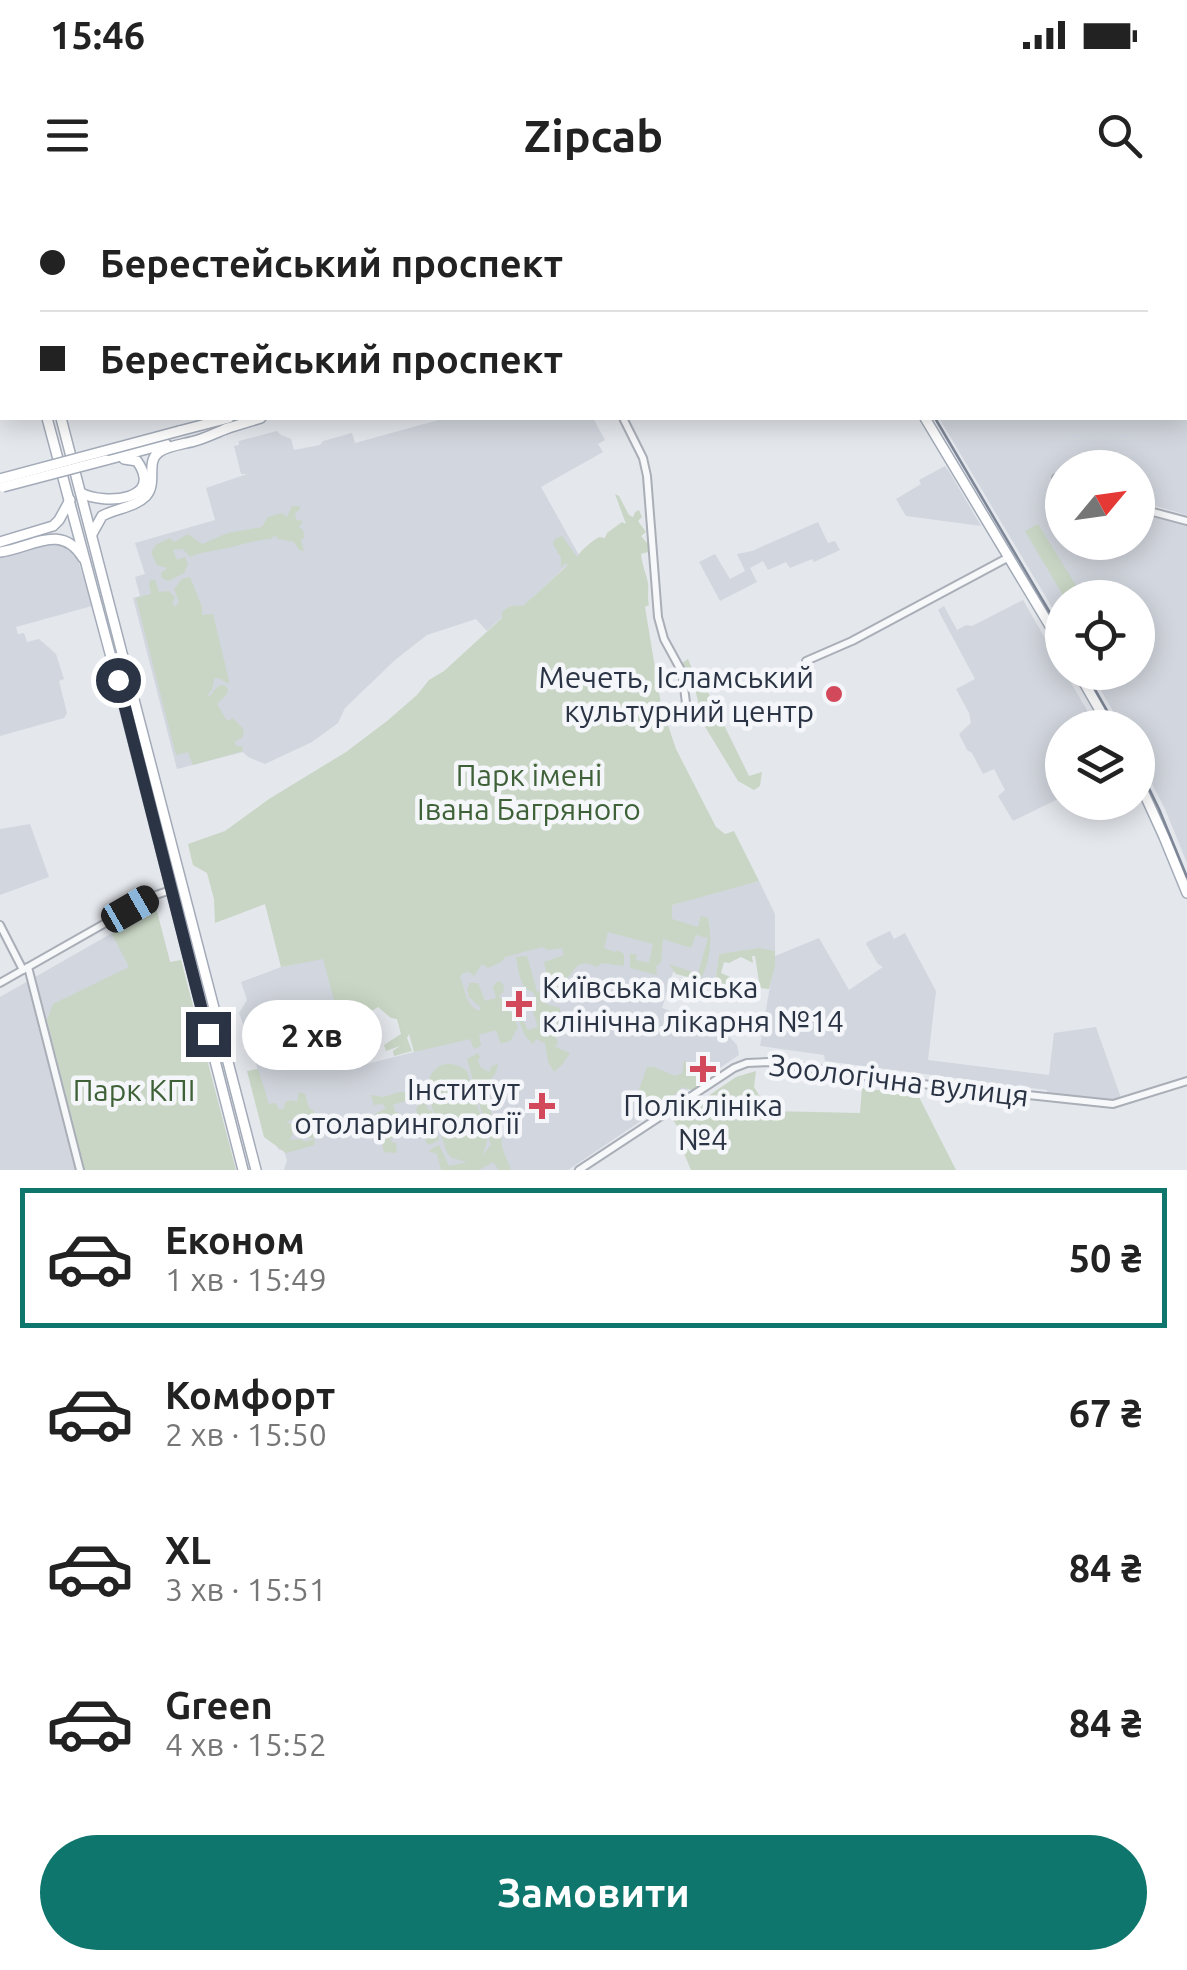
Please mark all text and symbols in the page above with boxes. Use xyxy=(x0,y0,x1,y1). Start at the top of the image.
text: 15:46 xyxy=(50,14,145,56)
icon: menu xyxy=(40,108,95,163)
icon: search xyxy=(1092,108,1147,163)
text: Zipcab xyxy=(524,110,663,161)
text: Берестейський проспект xyxy=(100,242,563,284)
text: Берестейський проспект xyxy=(100,338,563,380)
north arrow xyxy=(1045,450,1155,560)
map controls xyxy=(1045,450,1155,820)
button: locate xyxy=(1045,580,1155,690)
route start xyxy=(96,658,141,703)
place label: Мечеть, Ісламський культурний центр xyxy=(539,660,814,728)
marker: Мечеть, Ісламський культурний центр xyxy=(823,683,845,705)
button: layers xyxy=(1045,710,1155,820)
park label: Парк імені Івана Багряного xyxy=(417,758,641,826)
car xyxy=(97,881,163,937)
place label: Київська міська клінічна лікарня №14 xyxy=(542,970,844,1038)
marker: Київська міська клінічна лікарня №14 xyxy=(506,991,532,1017)
callout: 2 хв xyxy=(243,999,383,1069)
route end xyxy=(186,1012,231,1057)
text: 2 хв xyxy=(281,1017,343,1053)
street label: Зоологічна вулиця xyxy=(767,1047,1031,1113)
marker: Поліклініка №4 xyxy=(690,1056,716,1082)
place label: Інститут отоларингології xyxy=(294,1072,521,1140)
park label: Парк КПІ xyxy=(73,1073,195,1107)
place label: Поліклініка №4 xyxy=(623,1088,783,1156)
marker: Інститут отоларингології xyxy=(529,1093,555,1119)
icon: car xyxy=(45,1213,135,1303)
text: Економ xyxy=(165,1219,305,1261)
text: 50 ₴ xyxy=(1069,1237,1142,1279)
text: 1 хв · 15:49 xyxy=(165,1261,327,1297)
icon: car xyxy=(45,1368,135,1458)
text: Комфорт xyxy=(165,1374,335,1416)
text: 67 ₴ xyxy=(1069,1392,1142,1434)
text: 2 хв · 15:50 xyxy=(165,1416,327,1452)
icon: car xyxy=(45,1523,135,1613)
text: XL xyxy=(165,1529,211,1571)
text: 84 ₴ xyxy=(1069,1547,1142,1589)
text: 3 хв · 15:51 xyxy=(165,1571,327,1607)
icon: car xyxy=(45,1678,135,1768)
text: Green xyxy=(165,1684,273,1726)
text: 84 ₴ xyxy=(1069,1702,1142,1744)
text: 4 хв · 15:52 xyxy=(165,1726,327,1762)
button: Замовити xyxy=(40,1835,1147,1950)

